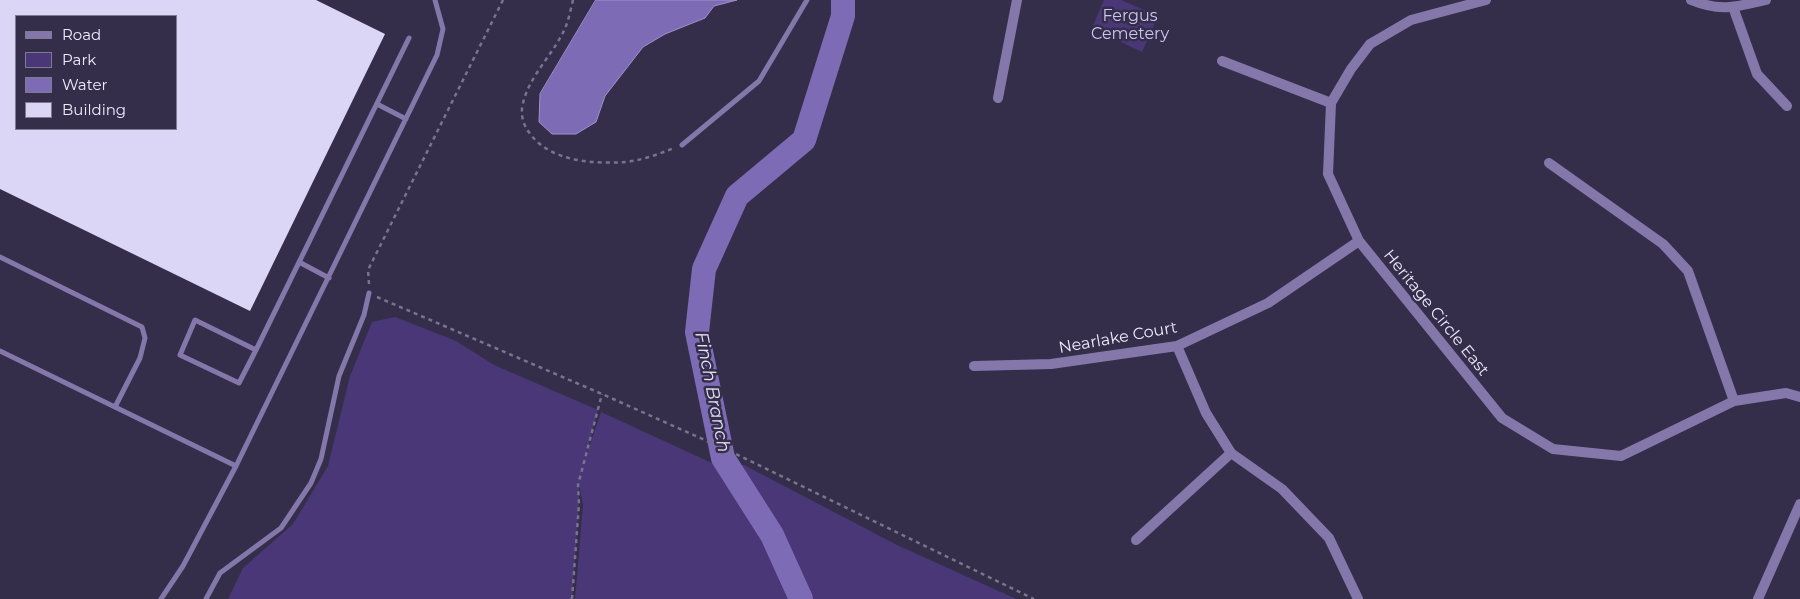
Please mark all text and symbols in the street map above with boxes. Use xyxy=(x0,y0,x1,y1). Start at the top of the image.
park label: Fergus Cemetery xyxy=(1091,6,1169,44)
legend xyxy=(15,15,178,130)
text: Road xyxy=(62,25,101,44)
text: Park xyxy=(62,50,96,69)
text: Water xyxy=(62,75,108,94)
text: Building xyxy=(62,100,126,119)
street label: Heritage Circle East xyxy=(1379,246,1493,380)
street label: Nearlake Court xyxy=(1057,318,1179,358)
water label: Finch Branch xyxy=(690,330,734,454)

